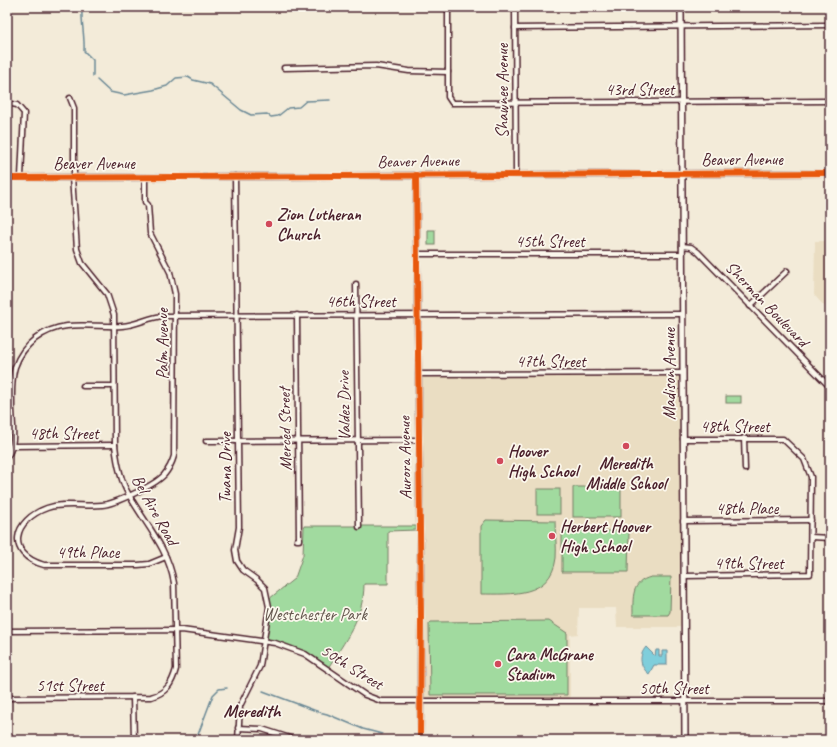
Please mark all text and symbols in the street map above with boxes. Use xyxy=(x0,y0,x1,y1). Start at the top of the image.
street label: Shawnee Avenue xyxy=(492,42,513,138)
street label: 43rd Street xyxy=(606,79,677,100)
street label: Beaver Avenue xyxy=(701,149,784,170)
street label: Beaver Avenue xyxy=(377,150,461,172)
street label: Beaver Avenue xyxy=(53,153,136,174)
place label: Zion Lutheran Church xyxy=(277,204,362,245)
marker: Zion Lutheran Church xyxy=(264,219,274,229)
street label: 45th Street xyxy=(515,231,587,252)
street label: Sherman Boulevard xyxy=(721,257,815,354)
street label: 46th Street xyxy=(326,291,398,312)
street label: Palm Avenue xyxy=(152,307,173,380)
street label: Madison Avenue xyxy=(659,326,680,420)
street label: 47th Street xyxy=(516,351,588,372)
street label: Valdez Drive xyxy=(333,369,355,441)
street label: Merced Street xyxy=(274,385,296,471)
street label: Aurora Avenue xyxy=(394,415,416,500)
street label: 48th Street xyxy=(700,416,772,437)
street label: 48th Street xyxy=(29,423,101,444)
street label: Twana Drive xyxy=(215,431,236,504)
place label: Hoover High School xyxy=(508,441,581,482)
marker: Meredith Middle School xyxy=(621,441,631,451)
place label: Meredith Middle School xyxy=(586,453,669,494)
marker: Hoover High School xyxy=(495,456,505,466)
street label: Bel Aire Road xyxy=(127,471,184,551)
street label: 48th Place xyxy=(716,498,780,519)
place label: Herbert Hoover High School xyxy=(560,516,652,557)
marker: Herbert Hoover High School xyxy=(547,531,557,541)
street label: 49th Place xyxy=(57,542,121,563)
street label: 49th Street xyxy=(714,553,786,574)
park label: Westchester Park xyxy=(263,604,368,625)
street label: 50th Street xyxy=(317,640,389,696)
place label: Cara McGrane Stadium xyxy=(506,644,595,685)
marker: Cara McGrane Stadium xyxy=(493,659,503,669)
street label: 51st Street xyxy=(36,675,106,696)
street label: 50th Street xyxy=(639,678,711,699)
district label: Meredith xyxy=(224,700,282,722)

